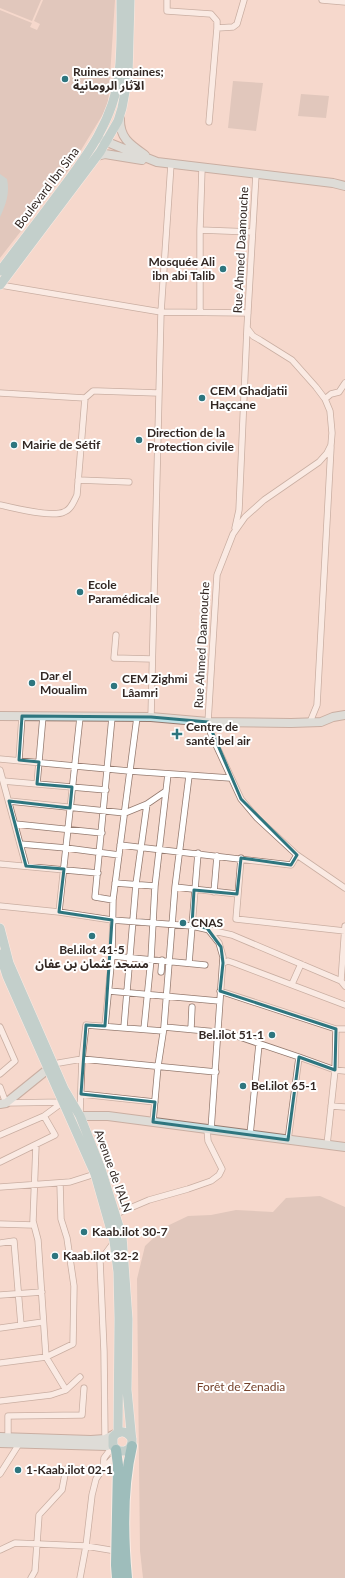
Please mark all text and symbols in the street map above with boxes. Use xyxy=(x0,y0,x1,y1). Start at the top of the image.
place label: Ruines romaines; الآثار الرومانية xyxy=(73,64,164,93)
marker: Ruines romaines; الآثار الرومانية xyxy=(60,74,70,84)
street label: Boulevard Ibn Sina xyxy=(11,144,82,231)
street label: Rue Ahmed Daamouche xyxy=(230,186,251,314)
place label: Mosquée Ali ibn abi Talib xyxy=(148,254,215,283)
marker: Mosquée Ali ibn abi Talib xyxy=(218,264,228,274)
place label: CEM Ghadjatii Haçcane xyxy=(210,383,287,412)
marker: CEM Ghadjatii Haçcane xyxy=(197,393,207,403)
place label: Direction de la Protection civile xyxy=(147,425,235,454)
marker: Direction de la Protection civile xyxy=(134,435,144,445)
place label: Mairie de Sétif xyxy=(22,437,101,452)
marker: Mairie de Sétif xyxy=(9,440,19,450)
place label: Ecole Paramédicale xyxy=(88,577,160,606)
street label: Rue Ahmed Daamouche xyxy=(191,581,212,709)
marker: Ecole Paramédicale xyxy=(75,587,85,597)
place label: Dar el Moualim xyxy=(40,668,87,697)
place label: CEM Zighmi Lâamri xyxy=(122,671,188,700)
marker: Dar el Moualim xyxy=(27,678,37,688)
marker: CEM Zighmi Lâamri xyxy=(109,681,119,691)
place label: Centre de santé bel air xyxy=(186,719,251,748)
marker: Centre de santé bel air xyxy=(171,728,183,740)
place label: CNAS xyxy=(191,915,224,930)
marker: CNAS xyxy=(178,918,188,928)
marker: Bel.ilot 41-5 مسجد عثمان بن عفان xyxy=(87,931,97,941)
place label: Bel.ilot 41-5 مسجد عثمان بن عفان xyxy=(35,942,149,971)
place label: Bel.ilot 51-1 xyxy=(198,1027,264,1042)
marker: Bel.ilot 51-1 xyxy=(267,1030,277,1040)
place label: Bel.ilot 65-1 xyxy=(251,1078,317,1093)
marker: Bel.ilot 65-1 xyxy=(238,1081,248,1091)
street label: Avenue de l'ALN xyxy=(92,1127,135,1214)
place label: Kaab.ilot 30-7 xyxy=(92,1224,168,1239)
marker: Kaab.ilot 30-7 xyxy=(79,1227,89,1237)
place label: Kaab.ilot 32-2 xyxy=(63,1248,139,1263)
marker: Kaab.ilot 32-2 xyxy=(50,1251,60,1261)
park label: Forêt de Zenadia xyxy=(197,1379,285,1394)
place label: 1-Kaab.ilot 02-1 xyxy=(26,1462,113,1477)
marker: 1-Kaab.ilot 02-1 xyxy=(13,1465,23,1475)

